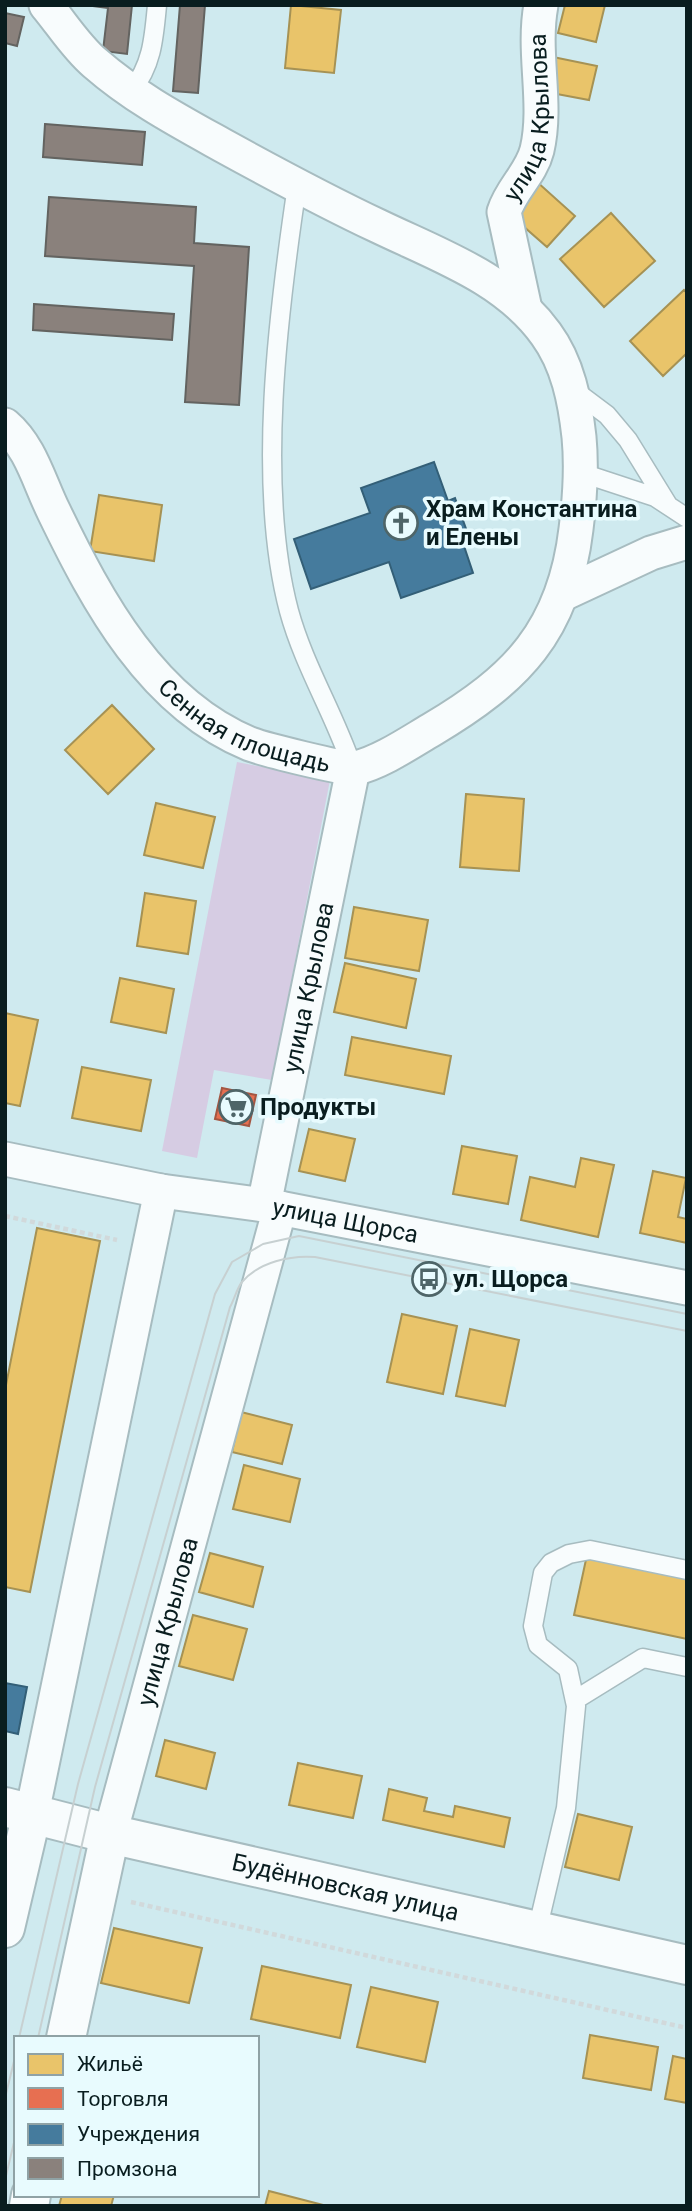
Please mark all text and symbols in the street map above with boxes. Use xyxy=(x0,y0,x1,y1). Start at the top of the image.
street label: улица Крылова xyxy=(497,33,555,206)
place label: Храм Константина и Елены xyxy=(426,495,637,551)
church icon: Храм Константина и Елены xyxy=(382,504,420,542)
street label: Сенная площадь xyxy=(152,673,333,778)
street label: улица Крылова xyxy=(277,900,339,1075)
supermarket icon: Продукты xyxy=(217,1088,255,1126)
place label: Продукты xyxy=(260,1093,376,1121)
street label: улица Щорса xyxy=(270,1193,421,1249)
bus stop icon: ул. Щорса xyxy=(410,1260,448,1298)
place label: ул. Щорса xyxy=(453,1265,568,1293)
street label: улица Крылова xyxy=(131,1534,204,1709)
street label: Будённовская улица xyxy=(229,1848,462,1927)
legend xyxy=(14,2036,259,2197)
text: Жильё xyxy=(77,2052,143,2076)
text: Торговля xyxy=(77,2087,169,2111)
text: Учреждения xyxy=(77,2122,200,2146)
text: Промзона xyxy=(77,2157,178,2181)

